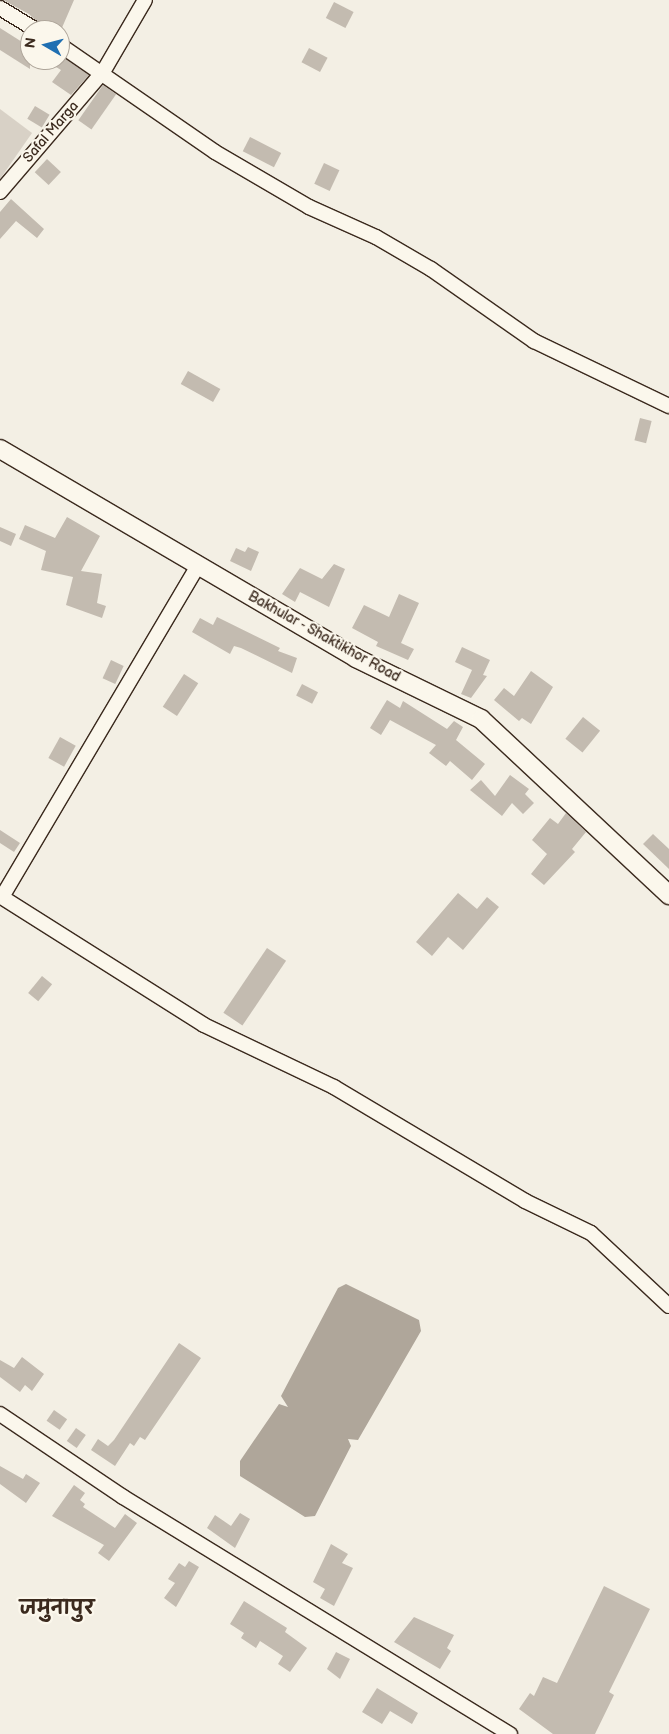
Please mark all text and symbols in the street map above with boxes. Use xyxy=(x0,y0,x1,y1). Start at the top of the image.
north arrow xyxy=(20,20,70,70)
text: N xyxy=(21,37,40,49)
street label: Safal Marga xyxy=(20,98,82,166)
street label: Bakhular - Shaktikhor Road xyxy=(244,588,404,686)
district label: जमुनापुर xyxy=(20,1598,94,1620)

